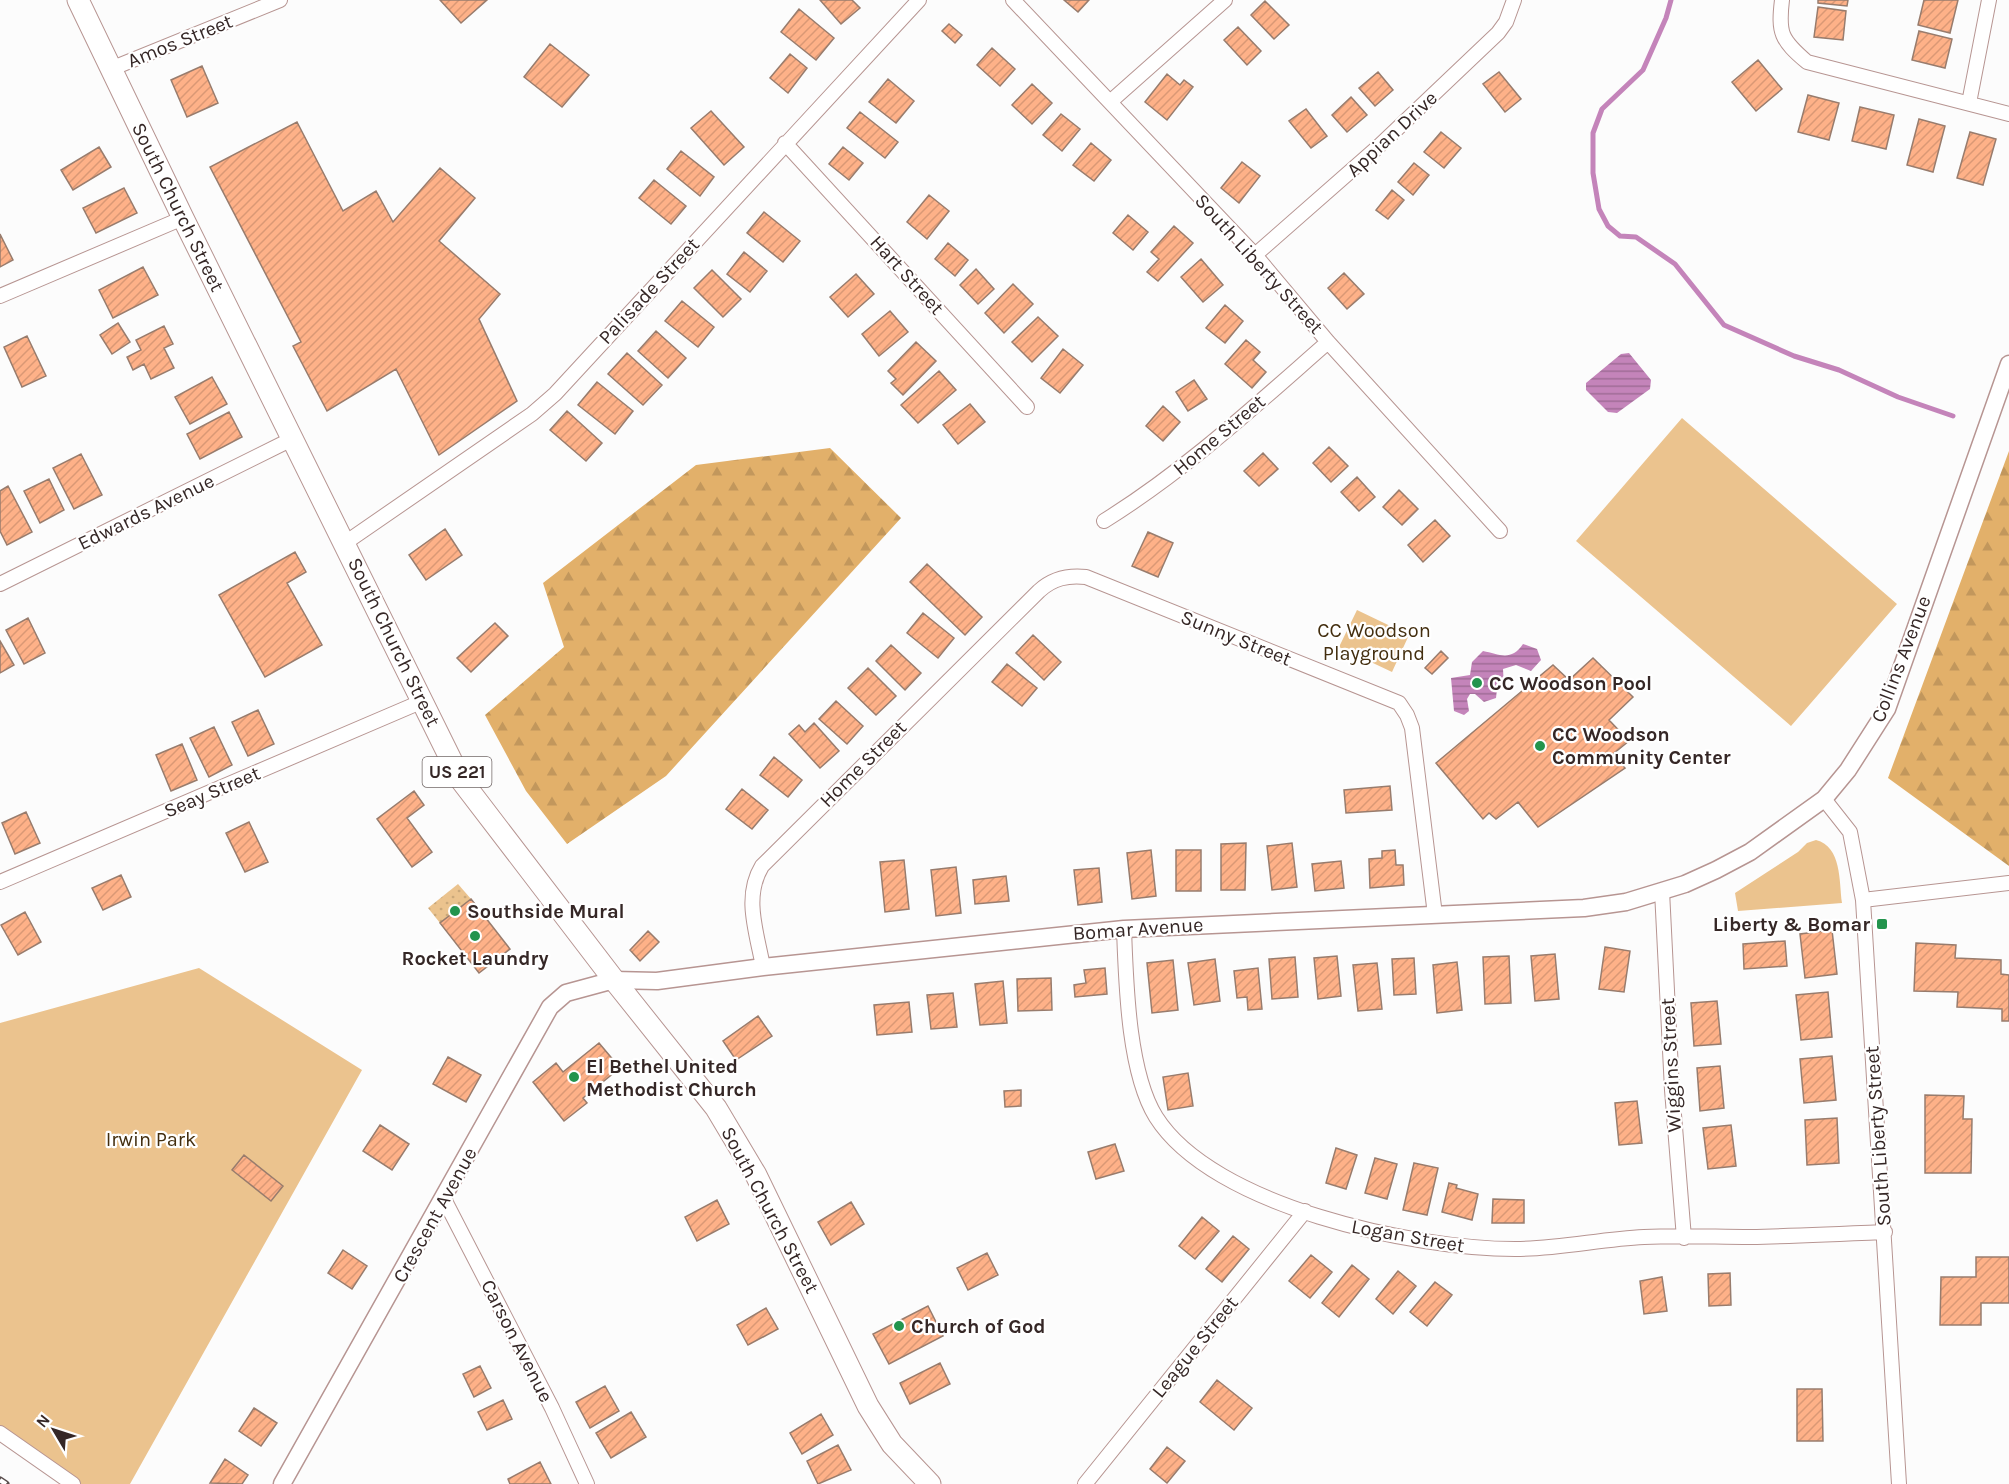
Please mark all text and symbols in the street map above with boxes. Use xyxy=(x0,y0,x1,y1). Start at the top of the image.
street label: Amos Street xyxy=(124,9,236,73)
street label: Appian Drive xyxy=(1342,86,1442,182)
street label: South Church Street xyxy=(127,119,229,296)
street label: South Liberty Street xyxy=(1190,189,1328,339)
street label: Hart Street xyxy=(865,231,949,320)
street label: Palisade Street xyxy=(594,233,704,349)
street label: Home Street xyxy=(1168,390,1270,480)
street label: Edwards Avenue xyxy=(74,469,218,555)
street label: South Church Street xyxy=(343,554,445,731)
street label: Collins Avenue xyxy=(1866,593,1936,725)
street label: Sunny Street xyxy=(1177,605,1295,671)
park label: CC Woodson Playground xyxy=(1317,619,1431,665)
place label: CC Woodson Pool xyxy=(1489,672,1652,695)
marker: CC Woodson Pool xyxy=(1470,676,1484,690)
street label: Home Street xyxy=(815,716,911,812)
place label: CC Woodson Community Center xyxy=(1552,723,1731,769)
marker: CC Woodson Community Center xyxy=(1533,739,1547,753)
road number: US 221 xyxy=(422,757,492,787)
street label: Seay Street xyxy=(160,761,264,823)
place label: Southside Mural xyxy=(467,900,625,923)
marker: Southside Mural xyxy=(448,904,462,918)
street label: Bomar Avenue xyxy=(1072,913,1204,945)
place label: Liberty & Bomar xyxy=(1713,913,1870,936)
marker: Liberty & Bomar xyxy=(1875,917,1889,931)
marker: Rocket Laundry xyxy=(468,929,482,943)
place label: Rocket Laundry xyxy=(402,947,548,970)
street label: Wiggins Street xyxy=(1656,997,1686,1133)
street label: South Liberty Street xyxy=(1860,1045,1896,1227)
place label: El Bethel United Methodist Church xyxy=(586,1055,757,1101)
marker: El Bethel United Methodist Church xyxy=(567,1070,581,1084)
street label: South Church Street xyxy=(716,1123,824,1298)
park label: Irwin Park xyxy=(106,1128,196,1151)
street label: Crescent Avenue xyxy=(388,1143,482,1287)
street label: Logan Street xyxy=(1350,1215,1467,1257)
street label: Carson Avenue xyxy=(476,1276,558,1406)
street label: League Street xyxy=(1147,1291,1243,1402)
place label: Church of God xyxy=(911,1315,1046,1338)
marker: Church of God xyxy=(892,1319,906,1333)
north arrow xyxy=(24,1400,84,1460)
text: N xyxy=(32,1410,54,1431)

